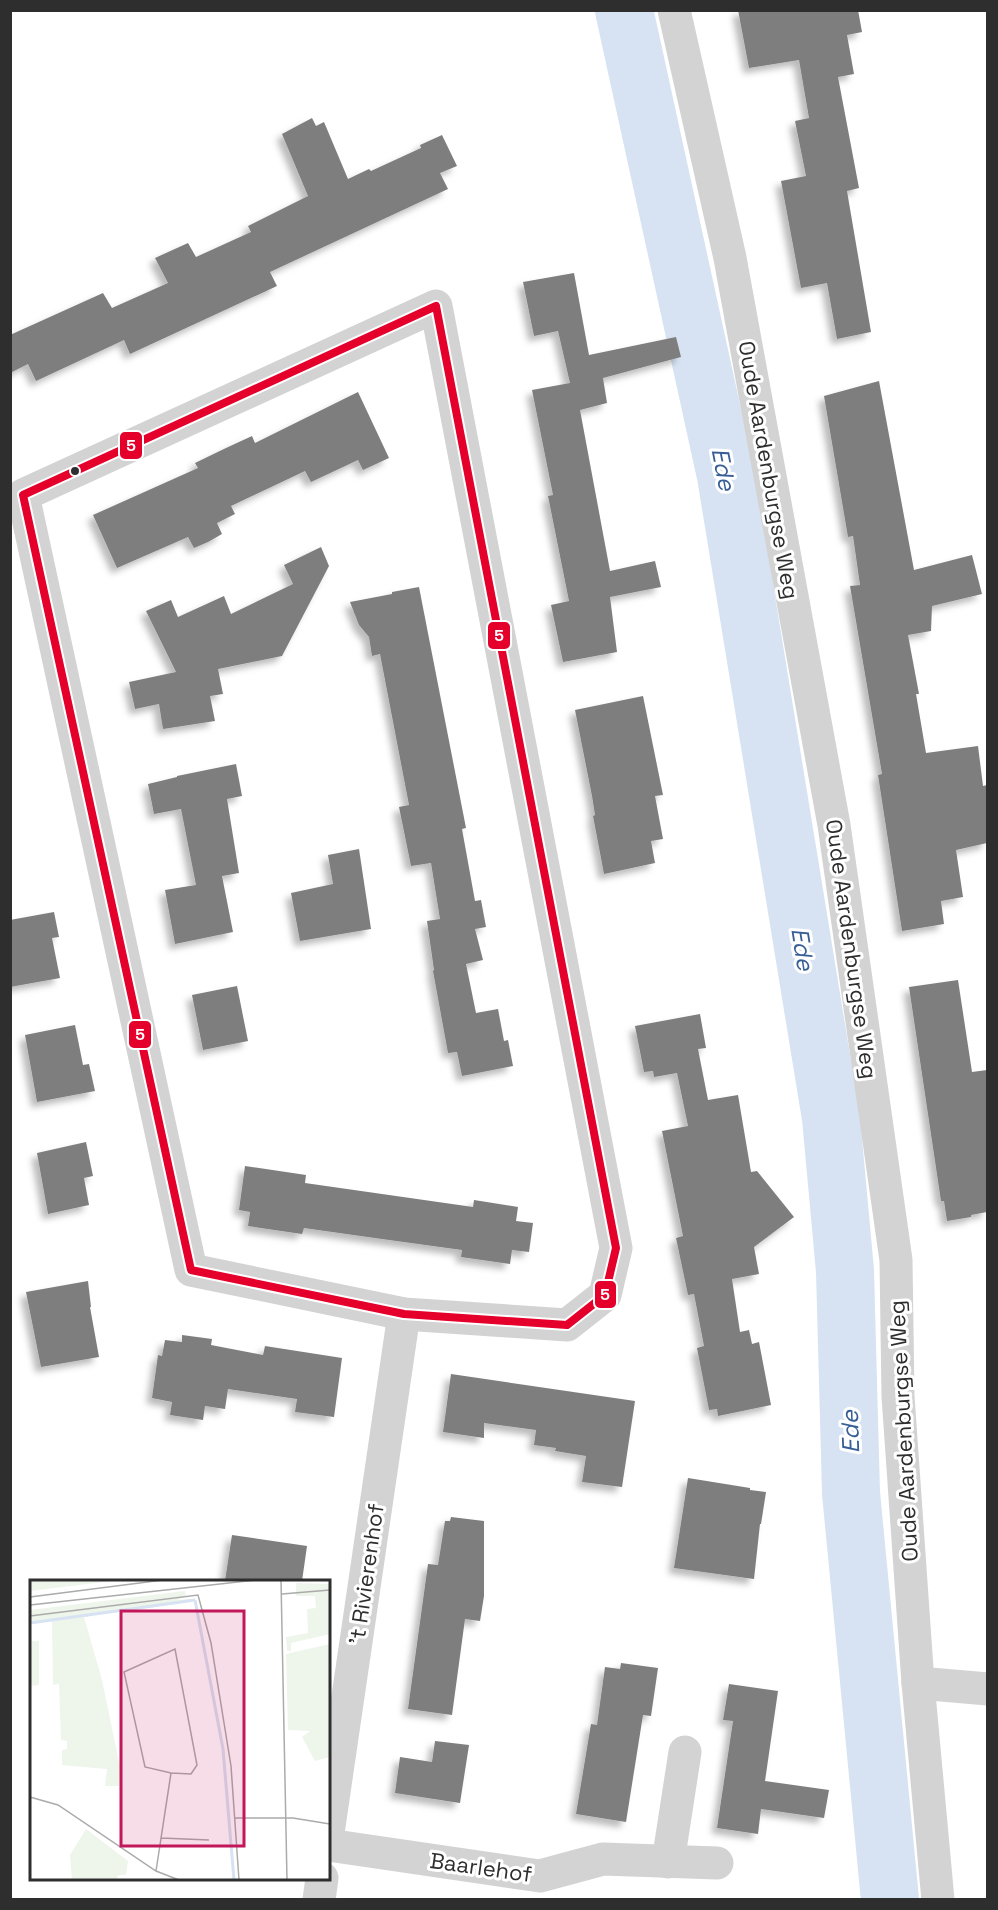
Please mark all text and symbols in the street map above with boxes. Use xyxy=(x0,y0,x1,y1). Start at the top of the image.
street label: Oude Aardenburgse Weg xyxy=(732,339,806,601)
line badge: 5 xyxy=(119,431,143,460)
text: 5 xyxy=(126,435,136,456)
water label: Ede xyxy=(705,445,743,494)
unlabelled marker xyxy=(69,465,81,477)
line badge: 5 xyxy=(487,621,511,650)
text: 5 xyxy=(494,625,504,646)
street label: Oude Aardenburgse Weg xyxy=(820,817,884,1081)
water label: Ede xyxy=(784,925,822,974)
line badge: 5 xyxy=(128,1020,152,1049)
text: 5 xyxy=(135,1024,145,1045)
line badge: 5 xyxy=(594,1280,617,1309)
text: 5 xyxy=(600,1284,610,1305)
street label: Oude Aardenburgse Weg xyxy=(882,1300,924,1562)
water label: Ede xyxy=(834,1409,866,1454)
street label: 't Rivierenhof xyxy=(342,1502,390,1646)
inset map xyxy=(30,1580,330,1880)
street label: Baarlehof xyxy=(428,1846,534,1888)

